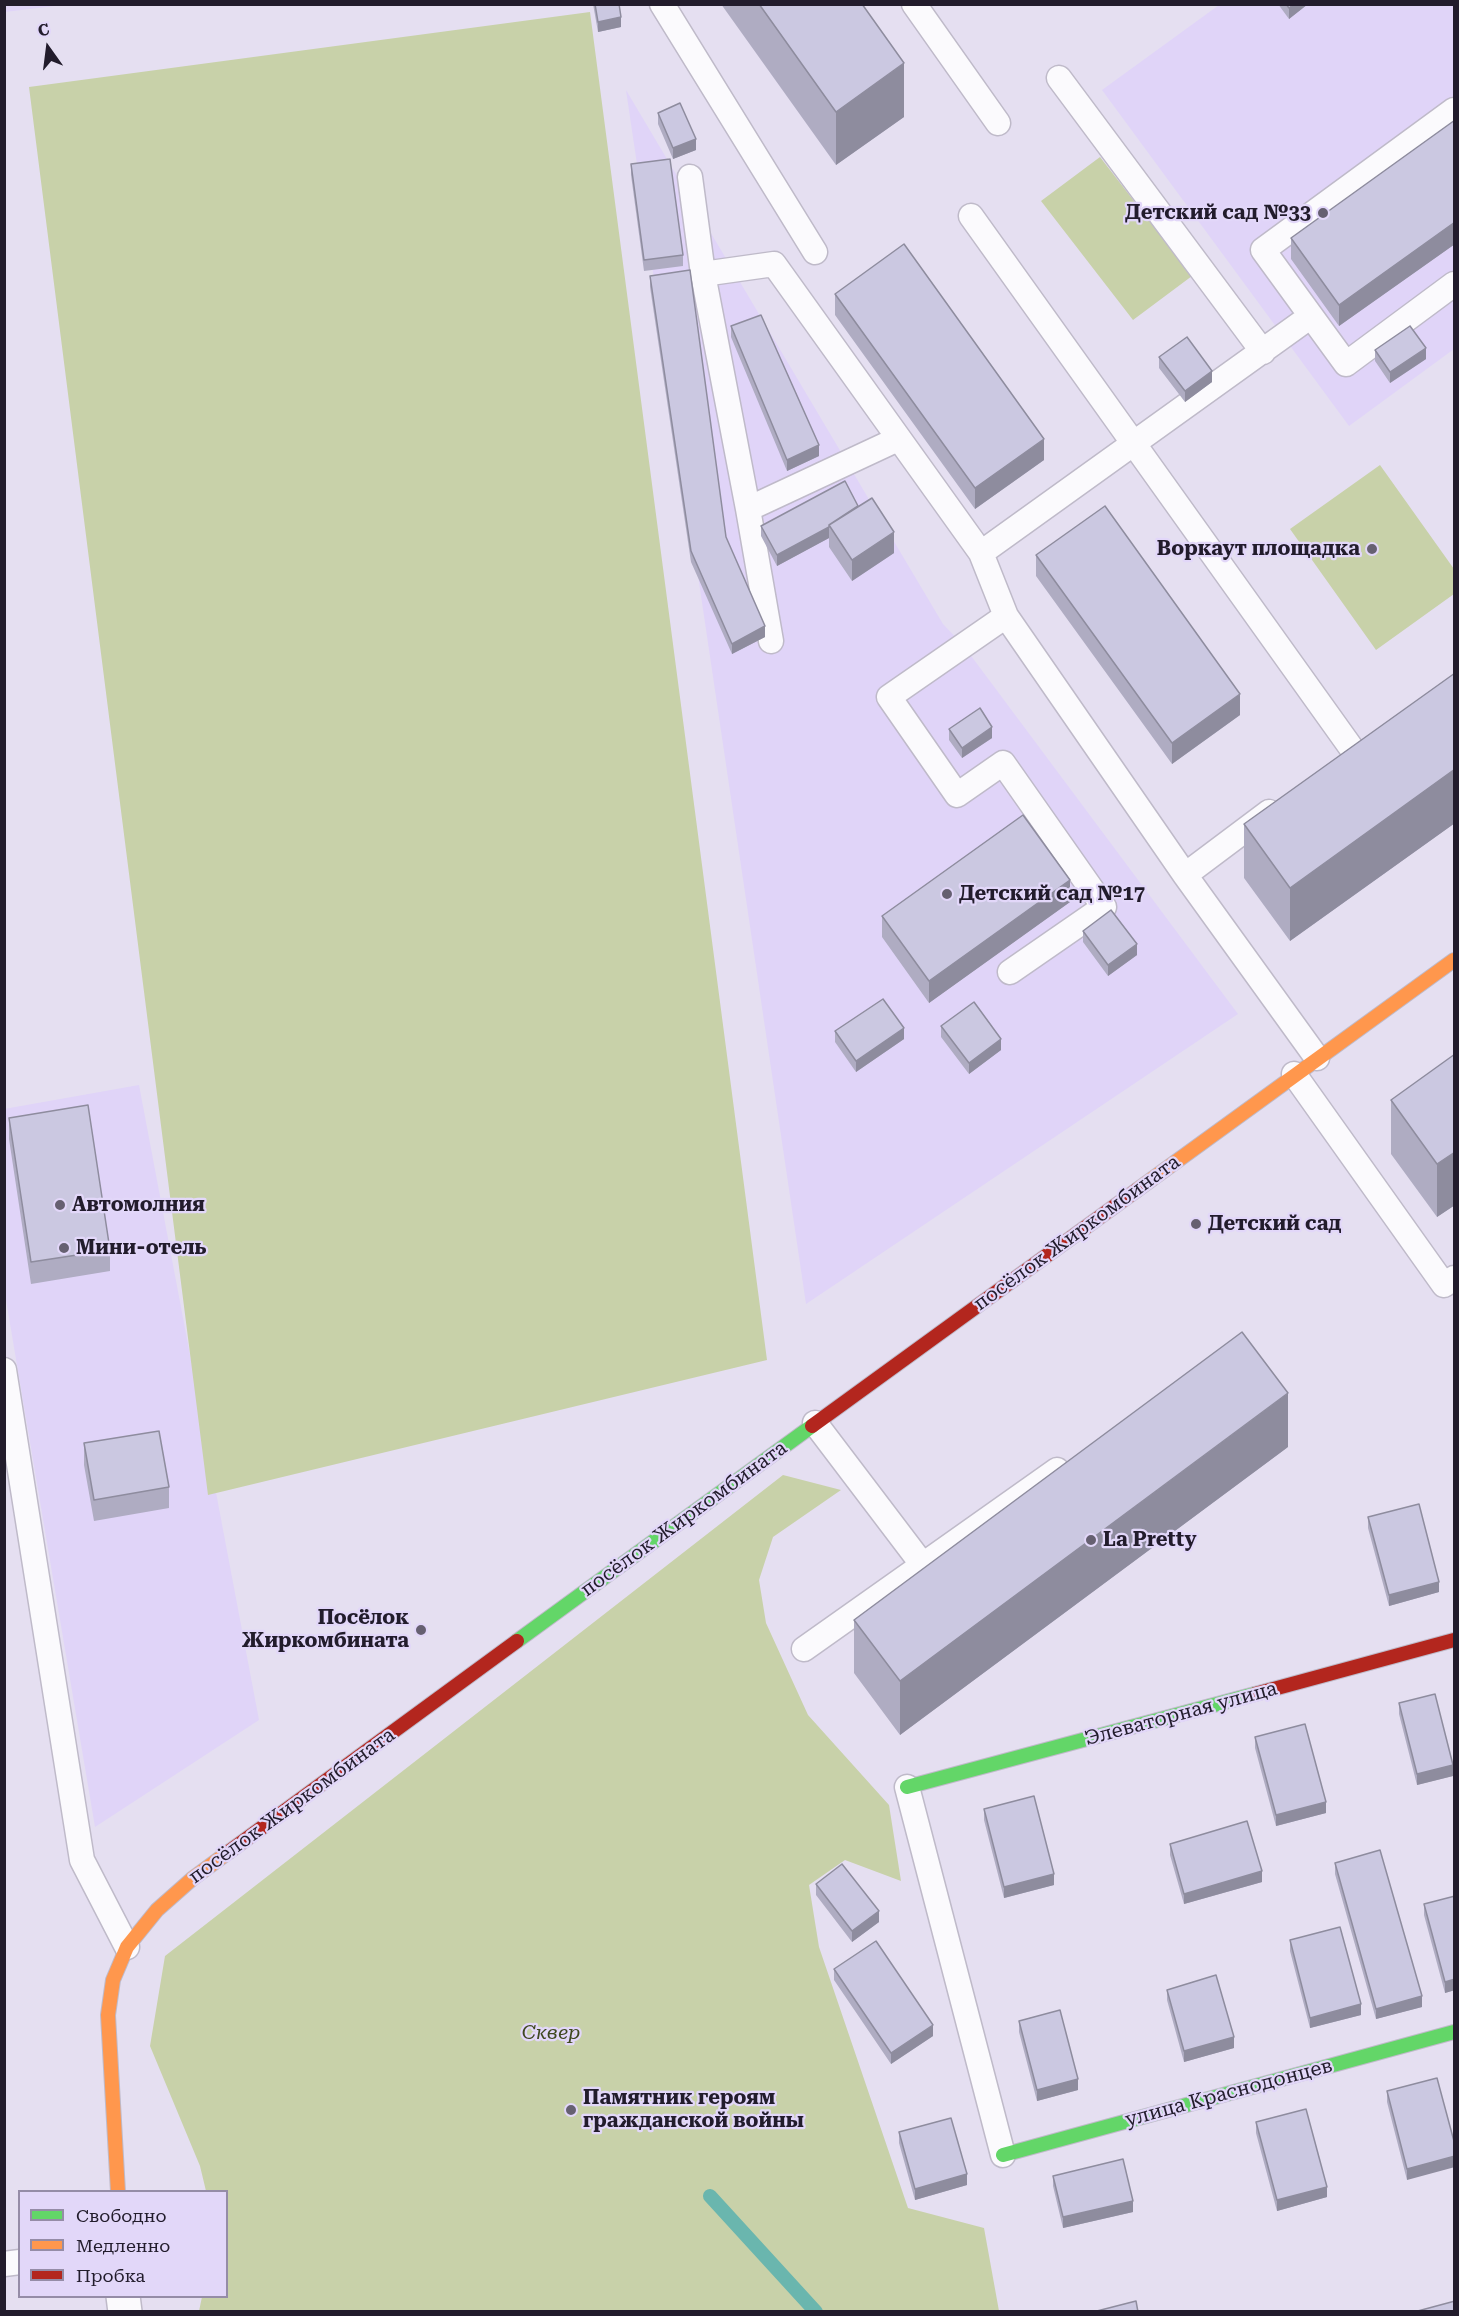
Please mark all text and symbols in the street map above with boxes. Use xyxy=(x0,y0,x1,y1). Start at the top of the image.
north arrow xyxy=(18,18,78,78)
text: С xyxy=(36,19,51,41)
place label: Детский сад №33 xyxy=(1125,201,1311,225)
marker: Детский сад №33 xyxy=(1316,206,1330,220)
place label: Воркаут площадка xyxy=(1157,537,1360,561)
marker: Воркаут площадка xyxy=(1365,542,1379,556)
place label: Детский сад №17 xyxy=(959,882,1145,906)
marker: Детский сад №17 xyxy=(940,887,954,901)
street label: посёлок Жиркомбината xyxy=(969,1150,1185,1316)
place label: Автомолния xyxy=(72,1193,205,1217)
marker: Автомолния xyxy=(53,1198,67,1212)
place label: Детский сад xyxy=(1208,1212,1341,1236)
marker: Детский сад xyxy=(1189,1217,1203,1231)
place label: Мини-отель xyxy=(76,1236,206,1260)
marker: Мини-отель xyxy=(57,1241,71,1255)
street label: посёлок Жиркомбината xyxy=(576,1436,792,1602)
place label: La Pretty xyxy=(1103,1528,1196,1552)
marker: La Pretty xyxy=(1084,1533,1098,1547)
place label: Посёлок Жиркомбината xyxy=(242,1606,409,1653)
marker: Посёлок Жиркомбината xyxy=(414,1623,428,1637)
street label: Элеваторная улица xyxy=(1082,1677,1280,1751)
street label: посёлок Жиркомбината xyxy=(184,1723,400,1889)
park label: Сквер xyxy=(522,2021,580,2045)
street label: улица Краснодонцев xyxy=(1123,2054,1335,2132)
place label: Памятник героям гражданской войны xyxy=(583,2086,804,2133)
marker: Памятник героям гражданской войны xyxy=(564,2103,578,2117)
legend xyxy=(18,2190,228,2298)
text: Свободно xyxy=(76,2205,166,2226)
text: Медленно xyxy=(76,2235,170,2256)
text: Пробка xyxy=(76,2265,145,2286)

